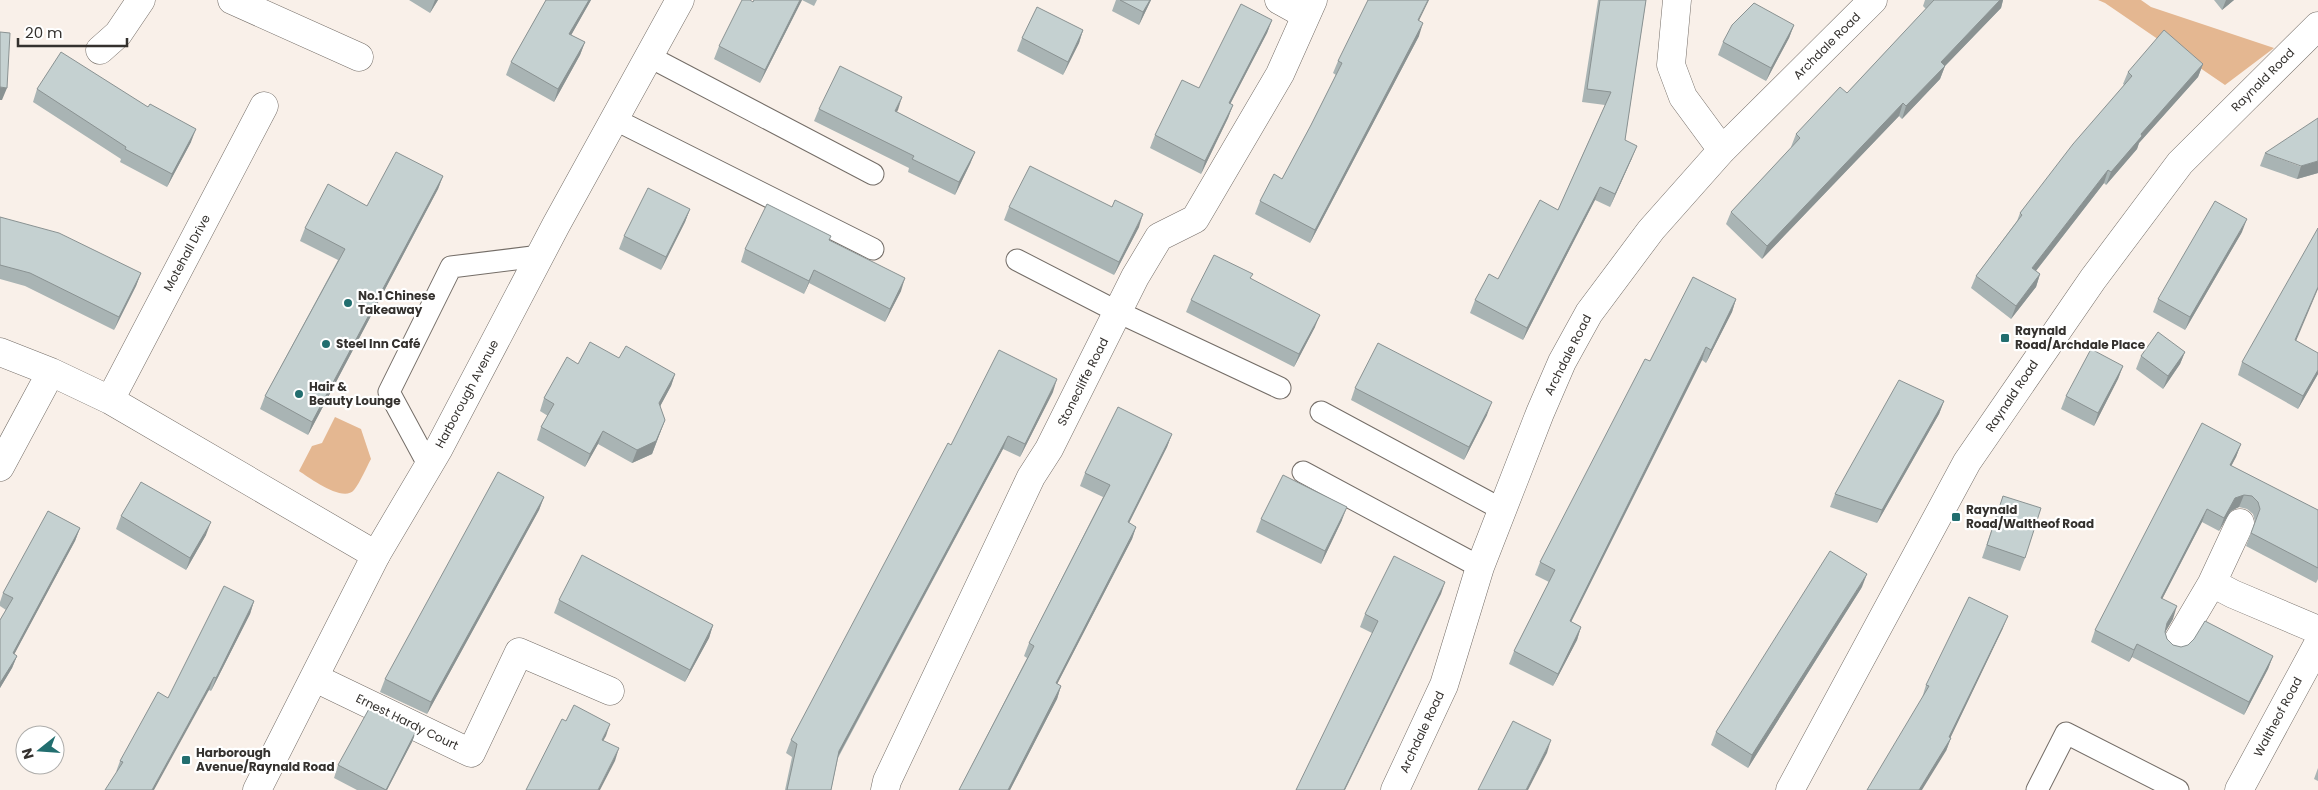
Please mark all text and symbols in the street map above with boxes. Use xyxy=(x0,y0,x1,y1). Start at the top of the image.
street label: Archdale Road xyxy=(1789,8,1864,83)
scale bar xyxy=(18,15,126,47)
text: 20 m xyxy=(25,22,63,43)
street label: Raynald Road xyxy=(2227,44,2298,115)
street label: Motehall Drive xyxy=(159,211,214,294)
place label: No.1 Chinese Takeaway xyxy=(358,287,436,318)
marker: No.1 Chinese Takeaway xyxy=(342,297,354,309)
street label: Archdale Road xyxy=(1540,311,1595,398)
place label: Raynald Road/Archdale Place xyxy=(2015,322,2146,353)
marker: Raynald Road/Archdale Place xyxy=(1999,332,2011,344)
place label: Steel Inn Café xyxy=(336,335,421,352)
street label: Stonecliffe Road xyxy=(1053,335,1112,429)
street label: Harborough Avenue xyxy=(431,337,502,451)
marker: Steel Inn Café xyxy=(320,338,332,350)
street label: Raynald Road xyxy=(1981,356,2042,435)
place label: Hair & Beauty Lounge xyxy=(309,378,401,409)
marker: Hair & Beauty Lounge xyxy=(293,388,305,400)
place label: Raynald Road/Waltheof Road xyxy=(1966,501,2094,532)
marker: Raynald Road/Waltheof Road xyxy=(1950,511,1962,523)
street label: Waltheof Road xyxy=(2249,674,2306,760)
street label: Archdale Road xyxy=(1395,688,1448,776)
street label: Ernest Hardy Court xyxy=(353,689,461,754)
north arrow xyxy=(15,725,65,775)
place label: Harborough Avenue/Raynald Road xyxy=(196,744,335,775)
text: N xyxy=(16,746,39,762)
marker: Harborough Avenue/Raynald Road xyxy=(180,754,192,766)

